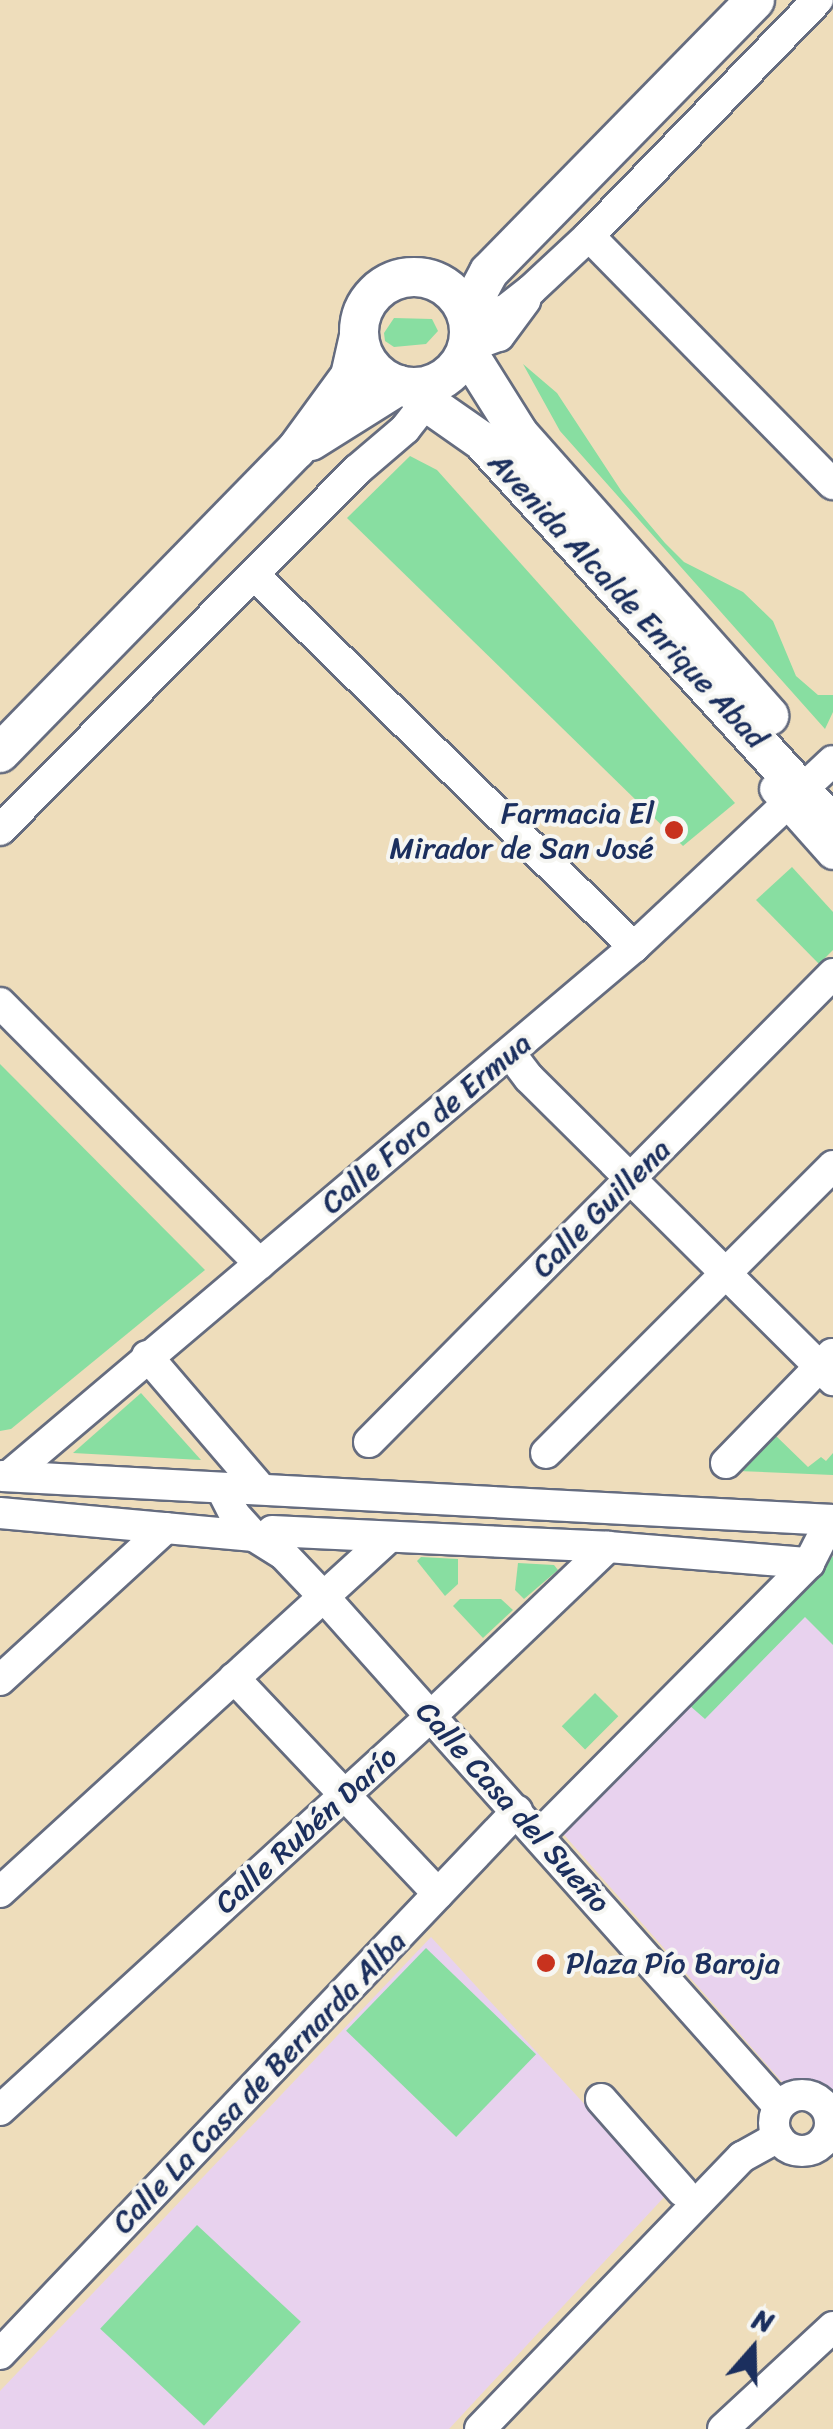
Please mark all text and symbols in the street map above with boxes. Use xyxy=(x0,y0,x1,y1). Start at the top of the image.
street label: Avenida Alcalde Enrique Abad xyxy=(481,445,775,755)
place label: Farmacia El Mirador de San José xyxy=(388,795,654,866)
marker: Farmacia El Mirador de San José xyxy=(663,819,685,841)
street label: Calle Foro de Ermua xyxy=(314,1025,538,1221)
street label: Calle Guillena xyxy=(525,1132,677,1284)
street label: Calle Casa del Sueño xyxy=(408,1693,618,1921)
street label: Calle Rubén Darío xyxy=(207,1739,405,1921)
street label: Calle La Casa de Bernarda Alba xyxy=(104,1923,414,2241)
place label: Plaza Pío Baroja xyxy=(566,1945,781,1981)
marker: Plaza Pío Baroja xyxy=(535,1952,557,1974)
text: N xyxy=(746,2294,781,2347)
north arrow xyxy=(703,2299,803,2399)

